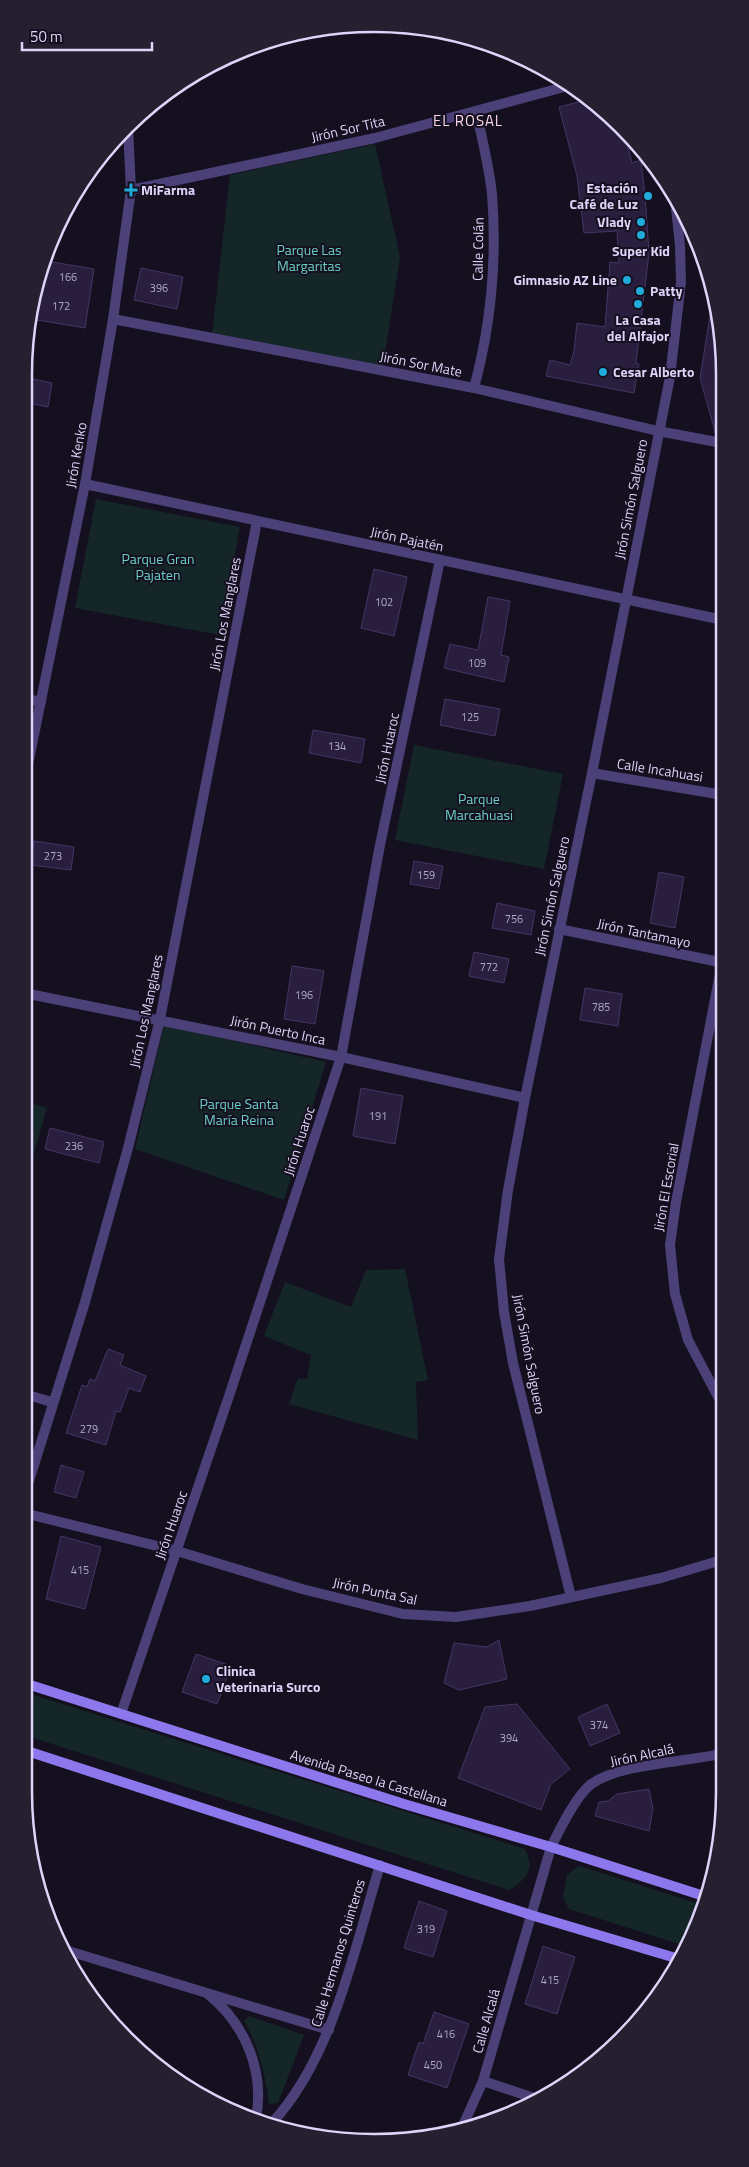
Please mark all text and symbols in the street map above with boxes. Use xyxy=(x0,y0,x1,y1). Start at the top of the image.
scale bar xyxy=(22,20,152,52)
text: 50 m xyxy=(30,25,63,48)
district label: EL ROSAL xyxy=(433,109,503,132)
street label: Jirón Sor Tita xyxy=(309,110,387,147)
place label: Estación Café de Luz xyxy=(569,177,638,214)
place label: MiFarma xyxy=(141,179,195,200)
marker: MiFarma xyxy=(125,184,137,196)
marker: Estación Café de Luz xyxy=(642,190,654,202)
place label: Vlady xyxy=(597,211,631,232)
marker: Vlady xyxy=(635,216,647,228)
street label: Calle Colán xyxy=(466,217,489,281)
marker: Super Kid xyxy=(635,229,647,241)
park label: Parque Las Margaritas xyxy=(276,239,342,276)
place label: Super Kid xyxy=(612,240,670,261)
house number: 166 xyxy=(59,269,77,285)
place label: Gimnasio AZ Line xyxy=(513,269,617,290)
marker: Gimnasio AZ Line xyxy=(621,274,633,286)
house number: 396 xyxy=(150,280,168,296)
place label: Patty xyxy=(650,280,683,301)
marker: Patty xyxy=(634,285,646,297)
house number: 172 xyxy=(52,298,70,314)
marker: La Casa del Alfajor xyxy=(632,298,644,310)
place label: La Casa del Alfajor xyxy=(607,309,669,346)
street label: Jirón Sor Mate xyxy=(378,345,464,382)
place label: Cesar Alberto xyxy=(613,361,694,382)
marker: Cesar Alberto xyxy=(597,366,609,378)
street label: Jirón Kenko xyxy=(59,421,92,489)
street label: Jirón Simón Salguero xyxy=(609,437,652,561)
street label: Jirón Pajatén xyxy=(368,520,446,557)
park label: Parque Gran Pajaten xyxy=(122,548,194,585)
street label: Jirón Los Manglares xyxy=(203,555,246,673)
house number: 102 xyxy=(375,594,393,610)
house number: 109 xyxy=(468,655,486,671)
house number: 125 xyxy=(461,709,479,725)
street label: Jirón Huaroc xyxy=(369,711,404,785)
house number: 134 xyxy=(328,738,346,754)
street label: Calle Incahuasi xyxy=(616,752,705,787)
park label: Parque Marcahuasi xyxy=(445,788,513,825)
street label: Jirón Simón Salguero xyxy=(529,834,574,958)
house number: 273 xyxy=(44,848,62,864)
house number: 159 xyxy=(417,867,435,883)
house number: 756 xyxy=(505,911,523,927)
street label: Jirón Tantamayo xyxy=(595,912,693,953)
street label: Jirón Los Manglares xyxy=(123,952,168,1070)
house number: 772 xyxy=(480,959,498,975)
house number: 196 xyxy=(295,987,313,1003)
house number: 785 xyxy=(592,999,610,1015)
street label: Jirón Puerto Inca xyxy=(229,1009,328,1050)
park label: Parque Santa María Reina xyxy=(200,1093,278,1130)
street label: Jirón Huaroc xyxy=(277,1103,320,1178)
house number: 191 xyxy=(369,1108,387,1124)
house number: 236 xyxy=(65,1138,83,1154)
street label: Jirón El Escorial xyxy=(647,1141,684,1233)
street label: Jirón Simón Salguero xyxy=(508,1292,551,1416)
house number: 279 xyxy=(80,1421,98,1437)
street label: Jirón Huaroc xyxy=(149,1487,192,1562)
house number: 415 xyxy=(71,1562,89,1578)
street label: Jirón Punta Sal xyxy=(331,1571,419,1610)
place label: Clinica Veterinaria Surco xyxy=(216,1660,320,1697)
marker: Clinica Veterinaria Surco xyxy=(200,1673,212,1685)
house number: 374 xyxy=(590,1717,608,1733)
house number: 394 xyxy=(500,1730,518,1746)
street label: Jirón Alcalá xyxy=(608,1738,676,1772)
street label: Avenida Paseo la Castellana xyxy=(288,1744,450,1811)
street label: Calle Hermanos Quinteros xyxy=(305,1876,370,2029)
house number: 319 xyxy=(417,1921,435,1937)
house number: 415 xyxy=(541,1972,559,1988)
street label: Calle Alcalá xyxy=(466,1986,505,2056)
house number: 416 xyxy=(437,2026,455,2042)
house number: 450 xyxy=(424,2057,442,2073)

